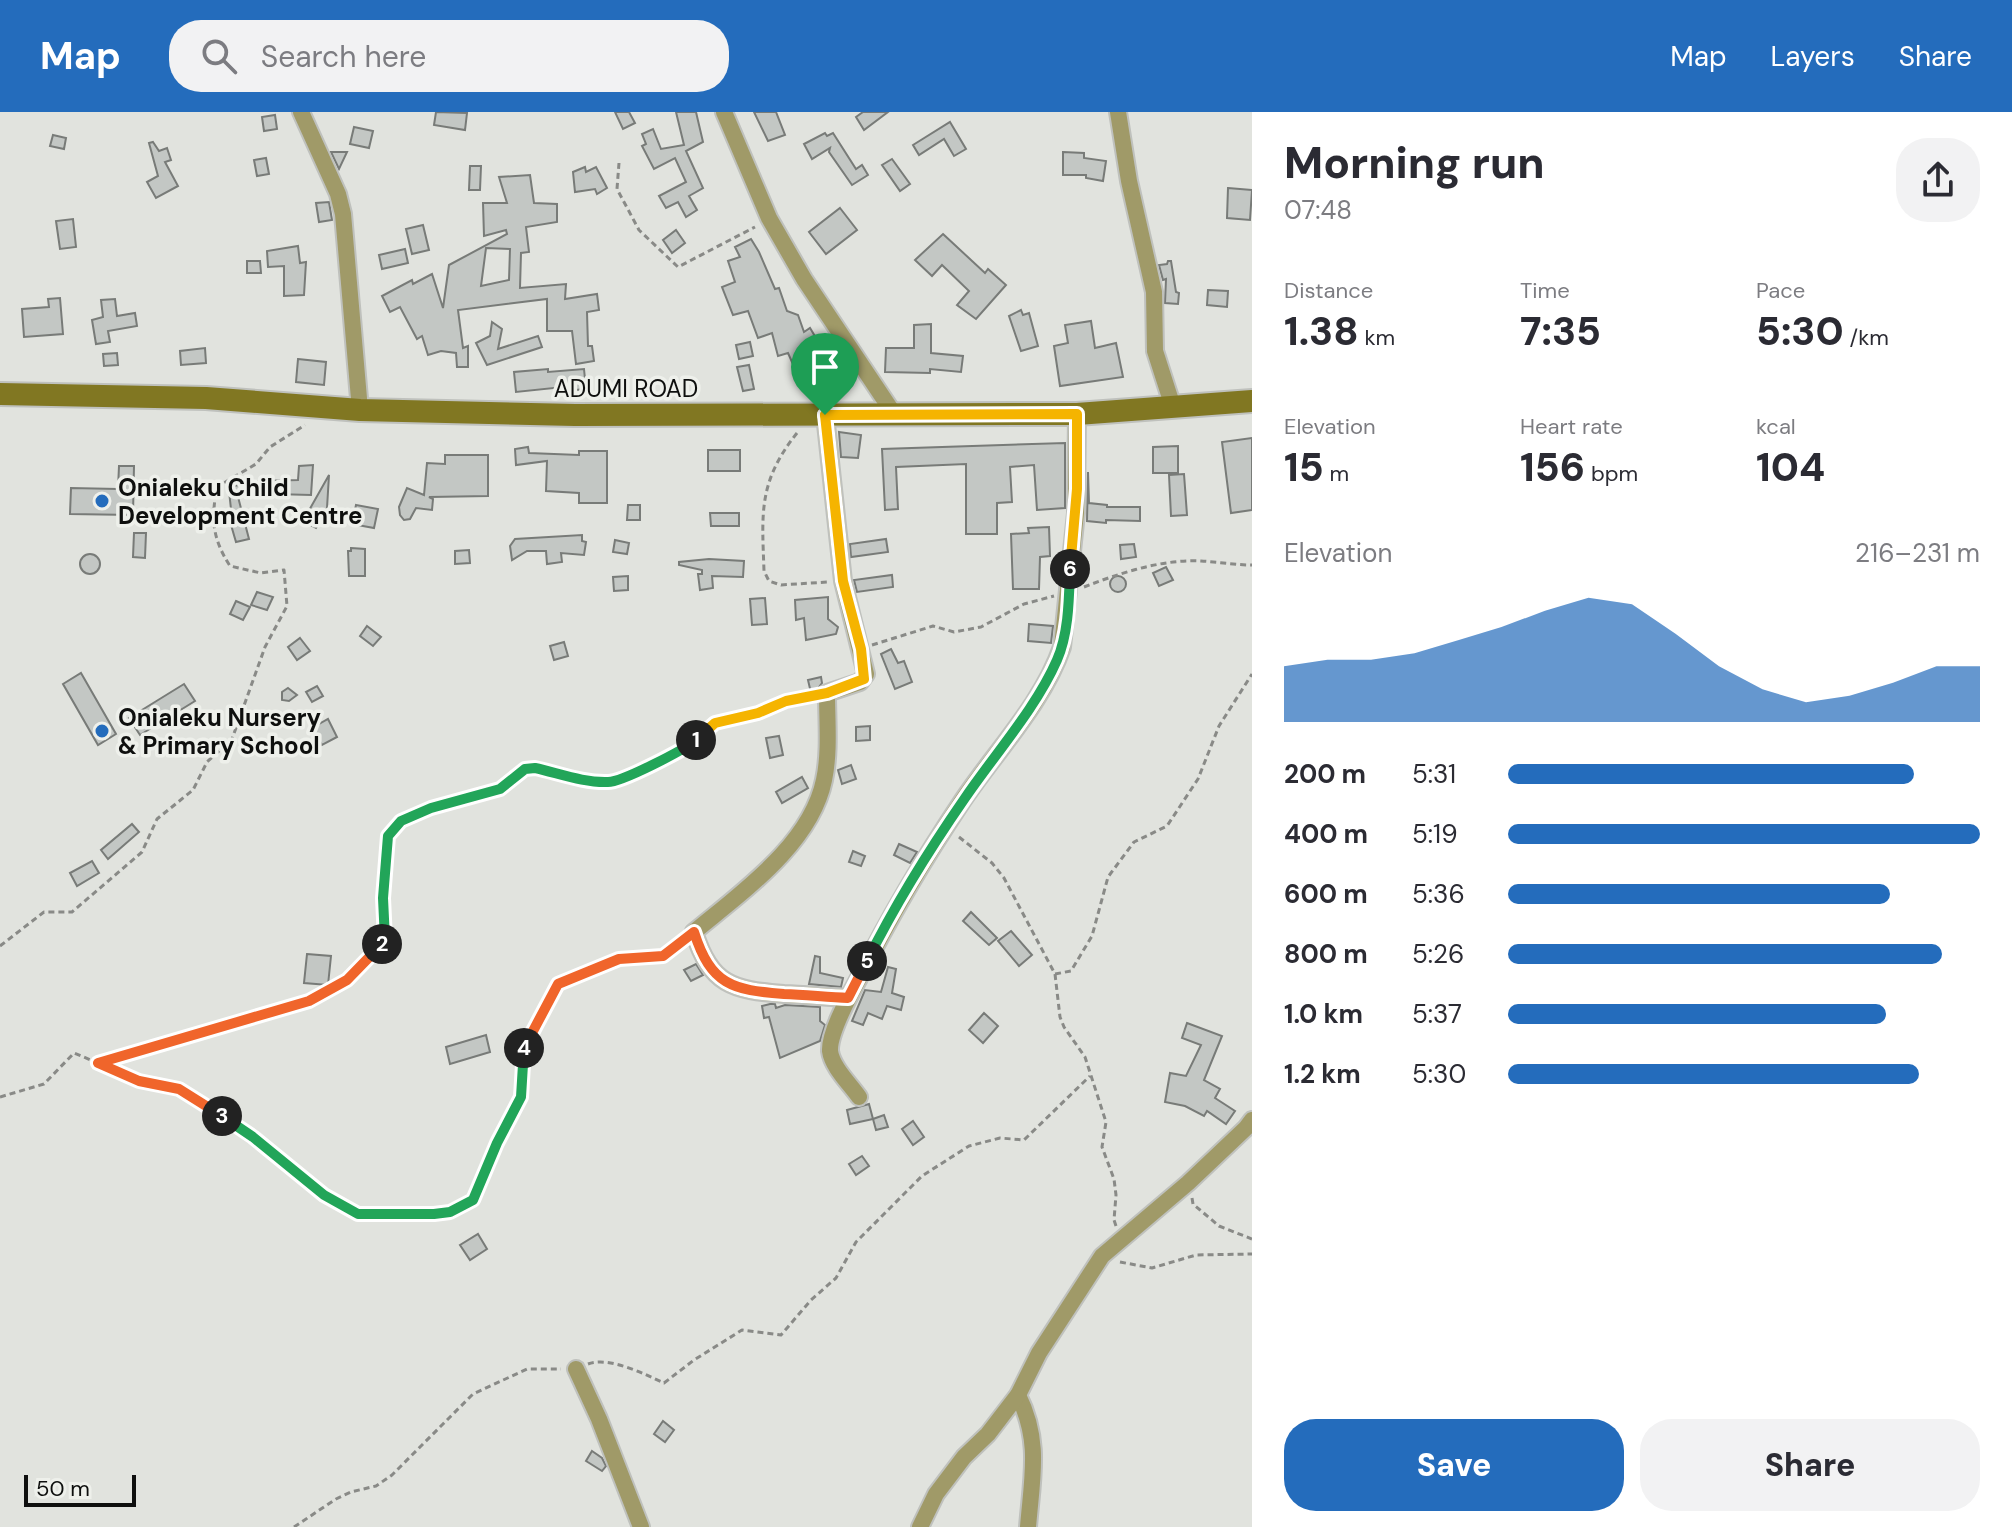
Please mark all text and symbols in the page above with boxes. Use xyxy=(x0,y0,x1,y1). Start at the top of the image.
search box xyxy=(169,20,729,92)
text: Map xyxy=(40,31,121,81)
icon: search xyxy=(197,34,241,78)
text: Search here xyxy=(261,37,426,76)
text: Map xyxy=(1670,38,1727,75)
text: Layers xyxy=(1771,38,1855,75)
text: Share xyxy=(1899,38,1972,75)
text: Morning run xyxy=(1284,134,1545,192)
button: share xyxy=(1896,138,1980,222)
text: 07:48 xyxy=(1284,193,1352,227)
text: Distance xyxy=(1284,276,1373,305)
text: Time xyxy=(1520,276,1570,305)
text: Pace xyxy=(1756,276,1805,305)
text: 1.38 xyxy=(1284,305,1359,357)
text: 7:35 xyxy=(1520,305,1601,357)
text: 5:30 xyxy=(1756,305,1844,357)
text: km xyxy=(1359,323,1395,352)
text: /km xyxy=(1844,323,1889,352)
pin xyxy=(791,333,859,415)
icon: arrive xyxy=(803,345,847,389)
street label: ADUMI ROAD xyxy=(554,373,698,404)
text: Elevation xyxy=(1284,412,1376,441)
text: Heart rate xyxy=(1520,412,1623,441)
text: kcal xyxy=(1756,412,1796,441)
text: 15 xyxy=(1284,441,1324,493)
text: 156 xyxy=(1520,441,1585,493)
text: 104 xyxy=(1756,441,1825,493)
text: m xyxy=(1324,459,1349,488)
text: bpm xyxy=(1585,459,1638,488)
place label: Onialeku Child Development Centre xyxy=(118,472,362,531)
marker: Onialeku Child Development Centre xyxy=(93,492,111,510)
text: Elevation xyxy=(1284,536,1392,570)
text: 216–231 m xyxy=(1855,536,1980,570)
pin: 6 xyxy=(1050,549,1090,589)
text: 6 xyxy=(1063,554,1077,583)
place label: Onialeku Nursery & Primary School xyxy=(118,702,322,761)
pin: 1 xyxy=(676,720,716,760)
marker: Onialeku Nursery & Primary School xyxy=(93,722,111,740)
text: 1 xyxy=(692,725,700,754)
text: 200 m xyxy=(1284,757,1366,791)
text: 5:31 xyxy=(1412,757,1456,791)
text: 400 m xyxy=(1284,817,1368,851)
text: 5:19 xyxy=(1412,817,1458,851)
text: 600 m xyxy=(1284,877,1368,911)
text: 5:36 xyxy=(1412,877,1465,911)
pin: 2 xyxy=(362,924,402,964)
text: 2 xyxy=(376,929,388,958)
text: 800 m xyxy=(1284,937,1368,971)
text: 5:26 xyxy=(1412,937,1464,971)
pin: 5 xyxy=(847,941,887,981)
text: 5 xyxy=(860,946,874,975)
text: 1.0 km xyxy=(1284,997,1363,1031)
text: 5:37 xyxy=(1412,997,1462,1031)
pin: 4 xyxy=(504,1028,544,1068)
text: 4 xyxy=(517,1033,531,1062)
text: 1.2 km xyxy=(1284,1057,1361,1091)
text: 5:30 xyxy=(1412,1057,1466,1091)
pin: 3 xyxy=(202,1096,242,1136)
text: 3 xyxy=(215,1101,229,1130)
button: Save xyxy=(1284,1419,1624,1511)
button: Share xyxy=(1640,1419,1980,1511)
scale bar xyxy=(24,1471,136,1507)
text: 50 m xyxy=(36,1474,90,1503)

